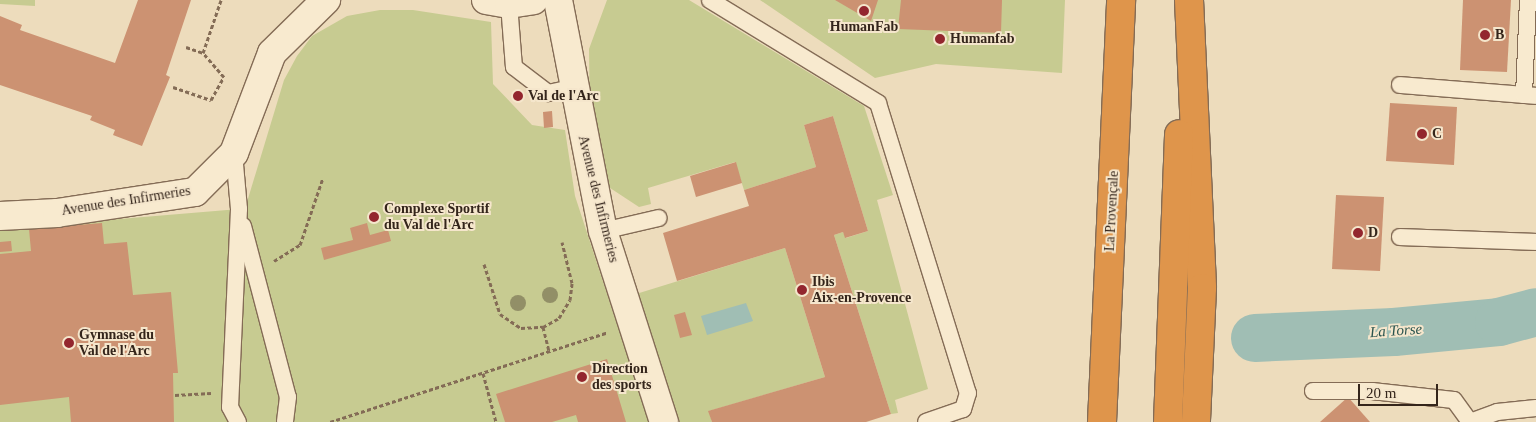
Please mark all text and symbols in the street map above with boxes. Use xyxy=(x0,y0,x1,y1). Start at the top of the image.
marker: HumanFab xyxy=(858,5,870,17)
place label: HumanFab xyxy=(830,19,898,35)
place label: B xyxy=(1495,27,1504,43)
marker: B xyxy=(1479,29,1491,41)
place label: Humanfab xyxy=(950,31,1015,47)
marker: Humanfab xyxy=(934,33,946,45)
place label: Val de l'Arc xyxy=(528,88,599,104)
marker: Val de l'Arc xyxy=(512,90,524,102)
place label: C xyxy=(1432,126,1442,142)
marker: C xyxy=(1416,128,1428,140)
street label: Avenue des Infirmeries xyxy=(574,134,622,264)
street label: La Provençale xyxy=(1102,170,1122,252)
street label: Avenue des Infirmeries xyxy=(60,183,192,219)
place label: Complexe Sportif du Val de l'Arc xyxy=(384,201,489,233)
marker: Complexe Sportif du Val de l'Arc xyxy=(368,211,380,223)
place label: D xyxy=(1368,225,1378,241)
marker: D xyxy=(1352,227,1364,239)
place label: Ibis Aix-en-Provence xyxy=(812,274,911,306)
marker: Ibis Aix-en-Provence xyxy=(796,284,808,296)
water label: La Torse xyxy=(1369,320,1423,342)
place label: Gymnase du Val de l'Arc xyxy=(79,327,154,360)
marker: Gymnase du Val de l'Arc xyxy=(63,337,75,349)
place label: Direction des sports xyxy=(592,361,652,394)
marker: Direction des sports xyxy=(576,371,588,383)
scale bar xyxy=(1361,374,1441,406)
text: 20 m xyxy=(1366,385,1396,401)

